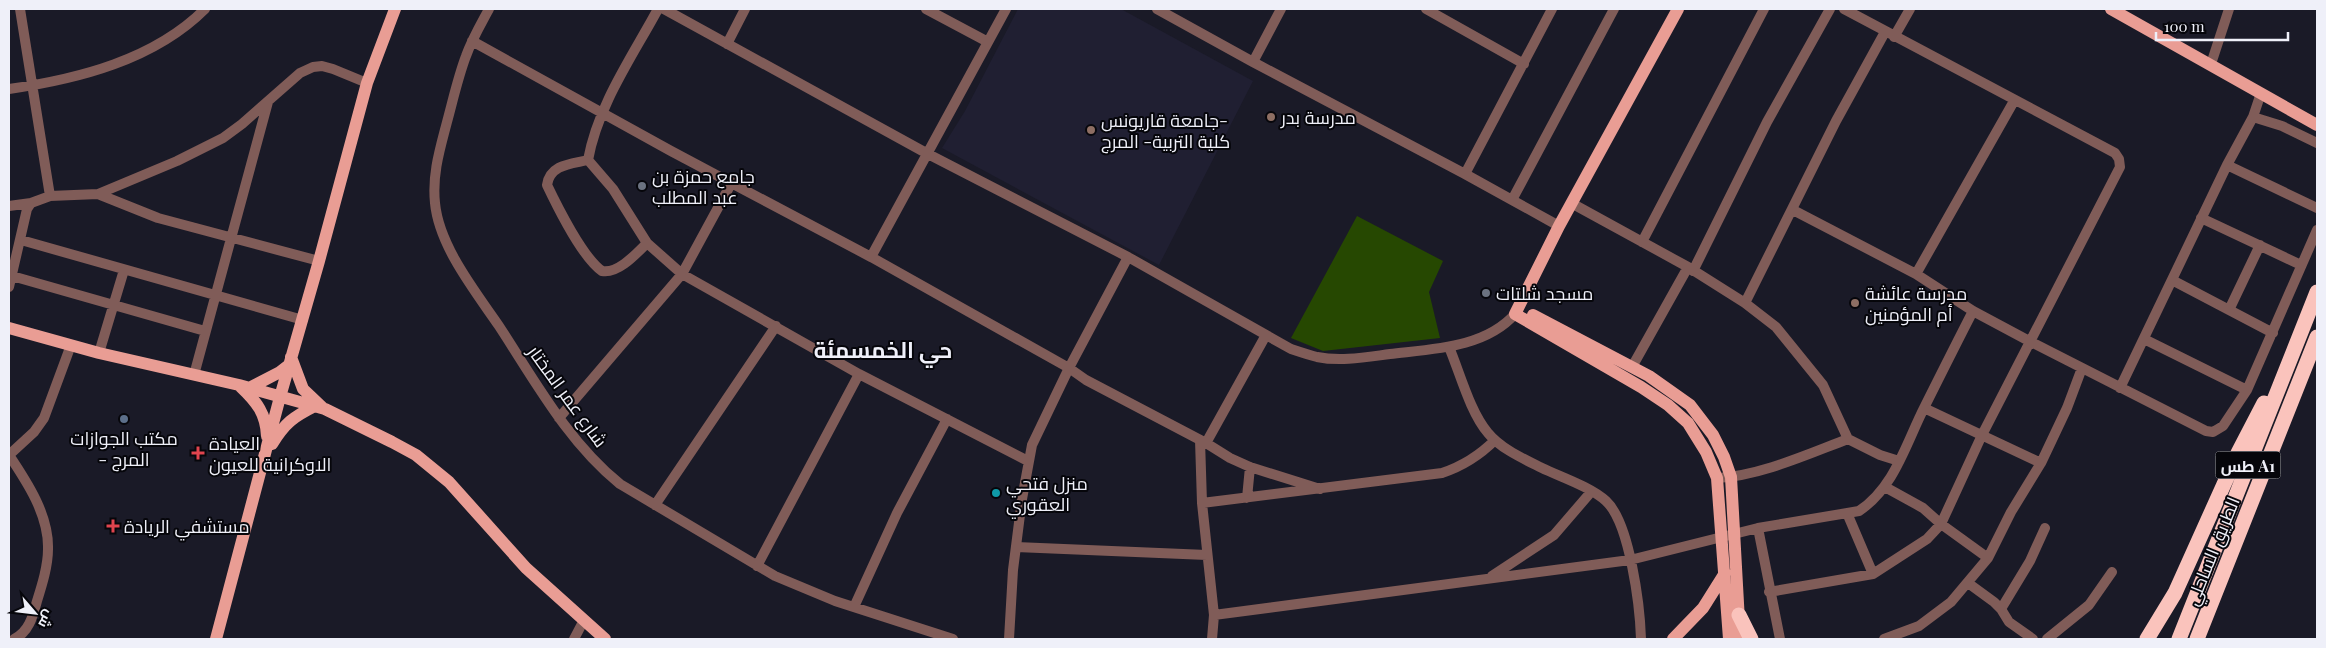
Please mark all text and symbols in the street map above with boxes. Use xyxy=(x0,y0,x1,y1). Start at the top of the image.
scale bar xyxy=(2156,10,2288,42)
text: 100 m xyxy=(2164,16,2205,36)
place label: مدرسة بدر xyxy=(1280,105,1356,129)
place label: جامعة قاريونس- كلية التربية- المرج xyxy=(1101,108,1230,154)
marker: مدرسة بدر xyxy=(1265,111,1277,123)
marker: جامعة قاريونس- كلية التربية- المرج xyxy=(1085,124,1097,136)
place label: جامع حمزة بن عبد المطلب xyxy=(652,164,755,209)
marker: جامع حمزة بن عبد المطلب xyxy=(636,180,648,192)
place label: مسجد شلتات xyxy=(1496,281,1593,305)
place label: مدرسة عائشة أم المؤمنين xyxy=(1865,281,1967,327)
marker: مسجد شلتات xyxy=(1480,287,1492,299)
marker: مدرسة عائشة أم المؤمنين xyxy=(1849,297,1861,309)
district label: حي الخمسمئة xyxy=(814,334,952,368)
street label: شارع عمر المختار xyxy=(522,340,613,452)
marker: مكتب الجوازات - المرج xyxy=(118,413,130,425)
place label: مكتب الجوازات - المرج xyxy=(70,426,178,472)
place label: العيادة الاوكرانية للعيون xyxy=(209,431,331,476)
marker: العيادة الاوكرانية للعيون xyxy=(191,446,205,460)
road number: طس A1 xyxy=(2216,452,2280,478)
place label: منزل فتحي العقوري xyxy=(1006,471,1088,519)
marker: منزل فتحي العقوري xyxy=(990,487,1002,499)
street label: الطريق الساحلي xyxy=(2179,493,2247,610)
place label: مستشفي الريادة xyxy=(124,514,250,541)
marker: مستشفي الريادة xyxy=(106,519,120,533)
north arrow xyxy=(10,588,60,638)
text: ش xyxy=(34,607,60,632)

